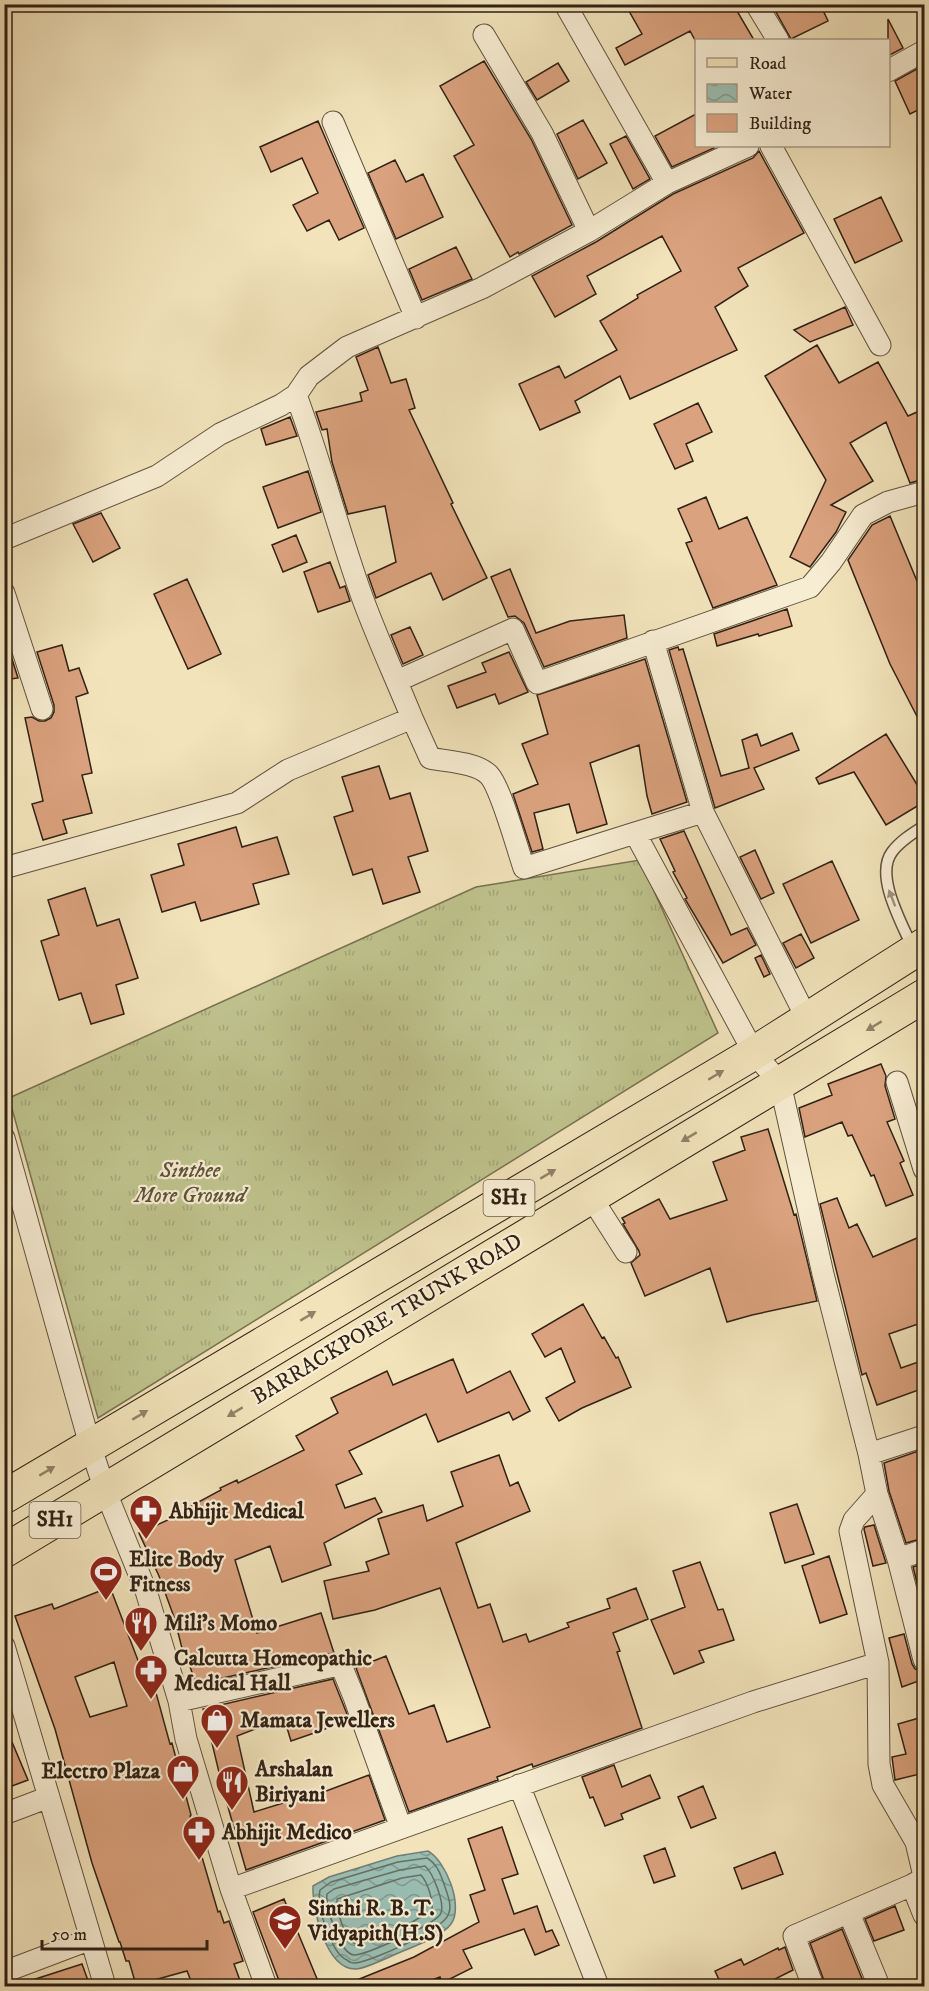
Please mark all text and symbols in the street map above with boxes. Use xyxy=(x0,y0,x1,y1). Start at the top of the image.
legend xyxy=(695,39,890,147)
text: Road xyxy=(749,53,786,75)
text: Water xyxy=(748,83,792,105)
text: Building xyxy=(749,113,811,135)
one-way arrow xyxy=(886,888,896,906)
one-way arrow xyxy=(865,1021,882,1031)
one-way arrow xyxy=(708,1070,724,1081)
one-way arrow xyxy=(681,1132,697,1143)
park label: Sinthee More Ground xyxy=(132,1157,249,1209)
one-way arrow xyxy=(540,1169,556,1180)
road number: SH1 xyxy=(484,1180,534,1216)
street label: BARRACKPORE TRUNK ROAD xyxy=(247,1227,527,1411)
one-way arrow xyxy=(300,1311,317,1321)
one-way arrow xyxy=(227,1406,243,1417)
one-way arrow xyxy=(132,1410,148,1421)
one-way arrow xyxy=(39,1465,55,1476)
pharmacy icon: Abhijit Medical xyxy=(128,1493,164,1540)
place label: Abhijit Medical xyxy=(168,1498,304,1526)
road number: SH1 xyxy=(29,1502,80,1538)
place label: Elite Body Fitness xyxy=(129,1546,224,1598)
sports icon: Elite Body Fitness xyxy=(88,1554,124,1601)
restaurant icon: Mili's Momo xyxy=(123,1605,159,1652)
place label: Mili's Momo xyxy=(164,1610,277,1637)
place label: Calcutta Homeopathic Medical Hall xyxy=(174,1645,373,1697)
pharmacy icon: Calcutta Homeopathic Medical Hall xyxy=(133,1653,169,1700)
shop icon: Mamata Jewellers xyxy=(199,1702,235,1749)
place label: Mamata Jewellers xyxy=(240,1707,395,1734)
shop icon: Electro Plaza xyxy=(165,1753,201,1800)
place label: Arshalan Biriyani xyxy=(254,1756,333,1808)
place label: Electro Plaza xyxy=(41,1758,161,1785)
restaurant icon: Arshalan Biriyani xyxy=(214,1764,250,1811)
pharmacy icon: Abhijit Medico xyxy=(181,1814,217,1861)
place label: Abhijit Medico xyxy=(221,1819,352,1847)
place label: Sinthi R. B. T. Vidyapith(H.S) xyxy=(307,1895,443,1947)
school or university icon: Sinthi R. B. T. Vidyapith(H.S) xyxy=(267,1903,303,1950)
scale bar xyxy=(42,1913,207,1951)
text: 50 m xyxy=(51,1924,87,1946)

